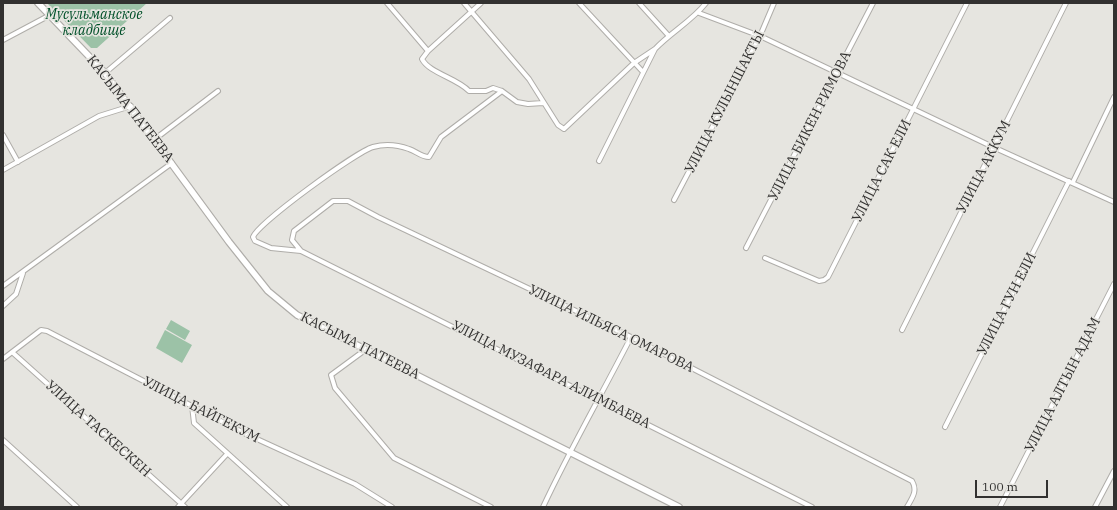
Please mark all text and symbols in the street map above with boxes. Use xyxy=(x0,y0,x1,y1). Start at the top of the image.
park label: Мусульманское кладбище xyxy=(46,7,142,40)
street label: УЛИЦА КУЛЫНШАКТЫ xyxy=(682,28,768,176)
street label: УЛИЦА БИКЕН РИМОВА xyxy=(765,48,855,204)
street label: КАСЫМА ПАТЕЕВА xyxy=(83,52,177,166)
street label: УЛИЦА САК ЕЛИ xyxy=(849,117,915,225)
street label: УЛИЦА АККУМ xyxy=(953,118,1015,216)
street label: УЛИЦА ГУН ЕЛИ xyxy=(974,250,1040,358)
street label: УЛИЦА ИЛЬЯСА ОМАРОВА xyxy=(526,282,696,376)
street label: КАСЫМА ПАТЕЕВА xyxy=(298,309,422,383)
street label: УЛИЦА АЛТЫН АДАМ xyxy=(1022,315,1104,455)
street label: УЛИЦА МУЗАФАРА АЛИМБАЕВА xyxy=(449,317,653,433)
street label: УЛИЦА БАЙГЕКУМ xyxy=(140,373,262,447)
street label: УЛИЦА ТАСКЕСКЕН xyxy=(42,377,154,481)
scale bar xyxy=(977,472,1050,498)
text: 100 m xyxy=(982,479,1018,494)

